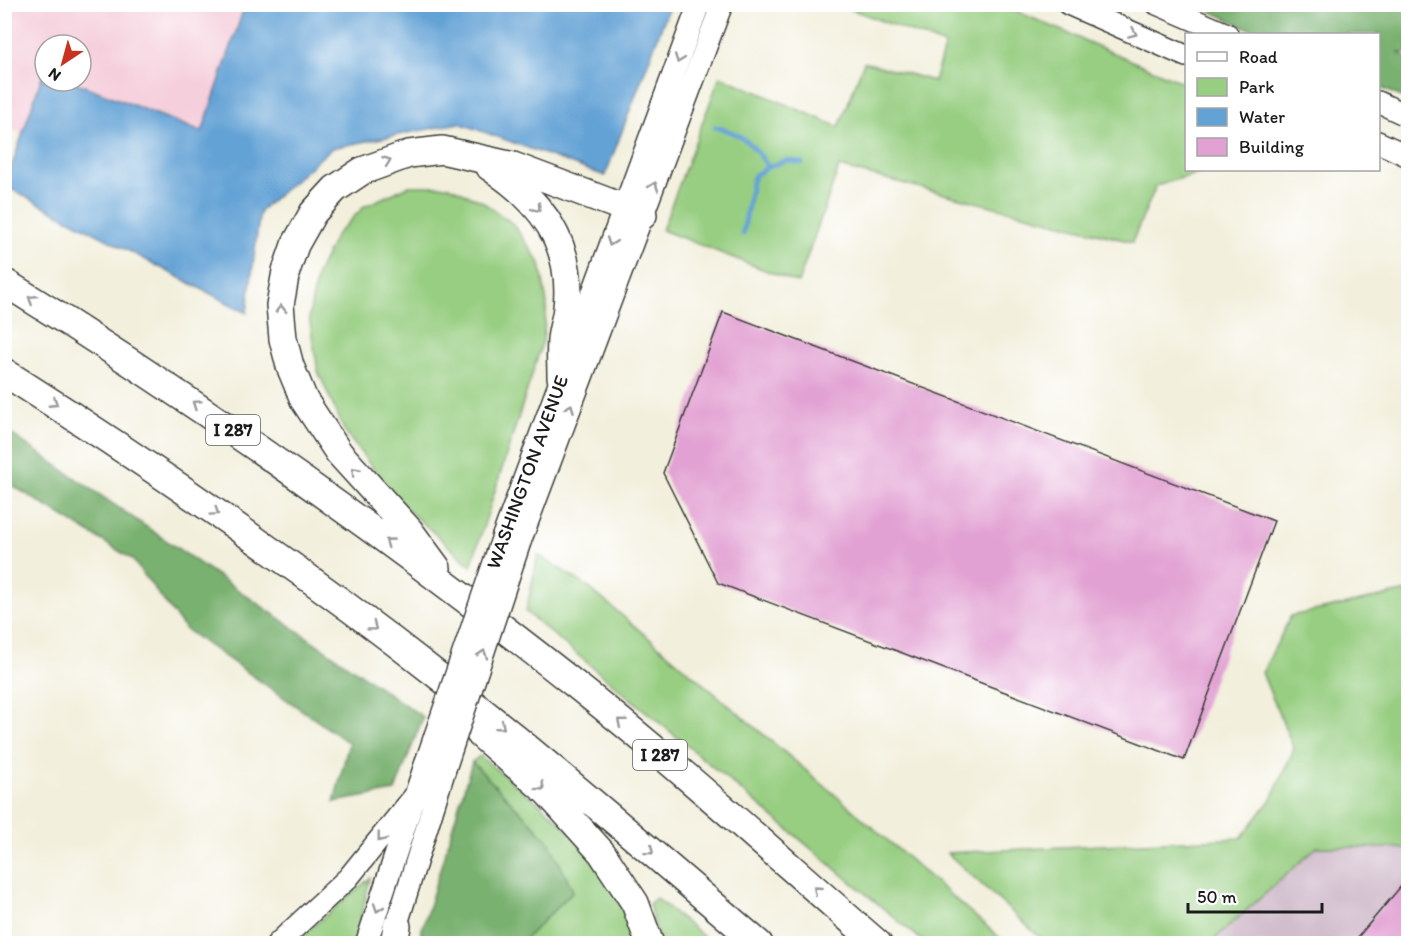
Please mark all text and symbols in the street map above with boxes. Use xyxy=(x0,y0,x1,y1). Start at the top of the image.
one-way arrow xyxy=(1126,26,1137,38)
north arrow xyxy=(33,33,93,93)
legend xyxy=(1185,33,1380,171)
text: Road xyxy=(1239,46,1278,68)
one-way arrow xyxy=(673,54,686,64)
text: N xyxy=(45,64,64,86)
text: Park xyxy=(1239,76,1274,98)
text: Water xyxy=(1239,106,1285,128)
text: Building xyxy=(1239,136,1305,158)
one-way arrow xyxy=(381,156,392,169)
one-way arrow xyxy=(646,181,659,192)
one-way arrow xyxy=(530,201,541,212)
one-way arrow xyxy=(606,236,618,247)
one-way arrow xyxy=(28,295,39,306)
one-way arrow xyxy=(275,304,287,313)
street label: WASHINGTON AVENUE xyxy=(481,372,573,572)
one-way arrow xyxy=(48,396,58,408)
one-way arrow xyxy=(192,400,203,411)
one-way arrow xyxy=(563,403,575,414)
road number: I 287 xyxy=(206,415,260,445)
one-way arrow xyxy=(351,468,362,478)
one-way arrow xyxy=(209,505,220,516)
one-way arrow xyxy=(384,539,395,550)
one-way arrow xyxy=(367,620,378,631)
one-way arrow xyxy=(476,649,488,660)
one-way arrow xyxy=(494,719,505,730)
one-way arrow xyxy=(617,719,628,730)
road number: I 287 xyxy=(633,740,687,770)
one-way arrow xyxy=(534,780,545,791)
one-way arrow xyxy=(378,832,389,843)
one-way arrow xyxy=(643,844,654,855)
scale bar xyxy=(1188,876,1322,914)
one-way arrow xyxy=(813,886,824,897)
text: 50 m xyxy=(1197,886,1237,908)
one-way arrow xyxy=(373,902,386,913)

